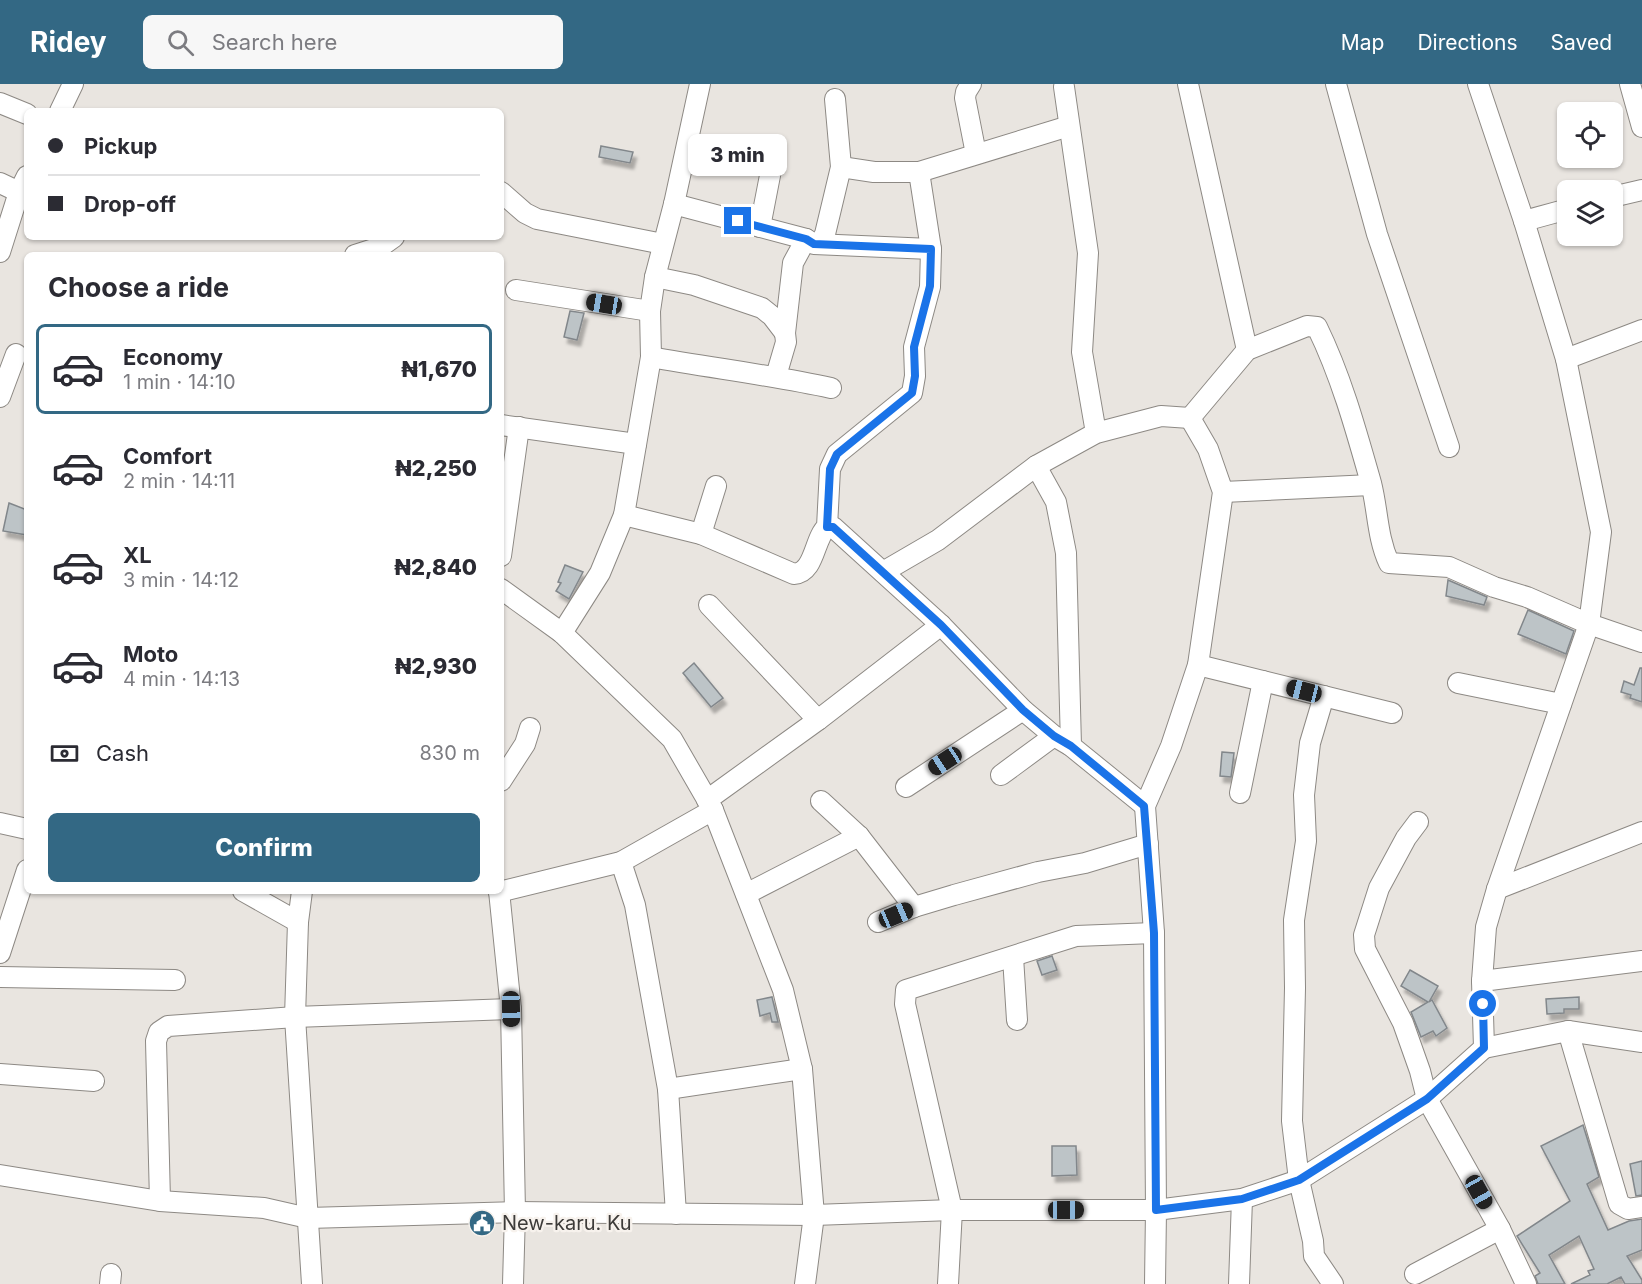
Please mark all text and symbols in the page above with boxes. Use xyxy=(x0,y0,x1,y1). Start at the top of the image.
search box xyxy=(143,15,563,69)
text: Ridey xyxy=(30,25,107,59)
icon: search xyxy=(164,26,197,59)
text: Search here xyxy=(212,29,337,55)
text: Map xyxy=(1341,30,1384,55)
text: Directions xyxy=(1417,30,1518,55)
text: Saved xyxy=(1551,30,1612,55)
map controls xyxy=(1557,102,1623,246)
button: locate xyxy=(1557,102,1623,168)
text: Pickup xyxy=(84,133,158,159)
callout: 3 min xyxy=(688,134,788,176)
text: 3 min xyxy=(710,143,765,167)
button: layers xyxy=(1557,180,1623,246)
text: Drop-off xyxy=(84,191,176,217)
route end xyxy=(724,207,751,234)
text: Choose a ride xyxy=(48,271,229,304)
car xyxy=(585,292,623,316)
icon: car xyxy=(51,342,105,396)
text: Economy xyxy=(123,344,223,370)
text: ₦1,670 xyxy=(401,356,477,382)
text: 1 min · 14:10 xyxy=(123,370,236,394)
icon: car xyxy=(51,441,105,495)
text: Comfort xyxy=(123,443,212,469)
text: ₦2,250 xyxy=(395,455,477,481)
text: 2 min · 14:11 xyxy=(123,469,235,493)
icon: car xyxy=(51,540,105,594)
text: XL xyxy=(123,542,152,568)
text: ₦2,840 xyxy=(394,554,477,580)
text: 3 min · 14:12 xyxy=(123,568,239,592)
icon: car xyxy=(51,639,105,693)
text: Moto xyxy=(123,641,178,667)
text: ₦2,930 xyxy=(395,653,477,679)
text: 4 min · 14:13 xyxy=(123,667,240,691)
car xyxy=(1284,678,1324,704)
icon: cash xyxy=(48,737,81,770)
text: Cash xyxy=(96,740,149,766)
text: 830 m xyxy=(420,741,480,765)
car xyxy=(925,744,965,778)
button: Confirm xyxy=(48,813,480,882)
car xyxy=(876,900,916,930)
route start xyxy=(1469,990,1496,1017)
car xyxy=(502,991,520,1027)
car xyxy=(1462,1172,1496,1212)
car xyxy=(1048,1201,1084,1219)
public building icon: New-karu. Ku xyxy=(467,1208,497,1238)
place label: New-karu. Ku xyxy=(502,1211,631,1235)

